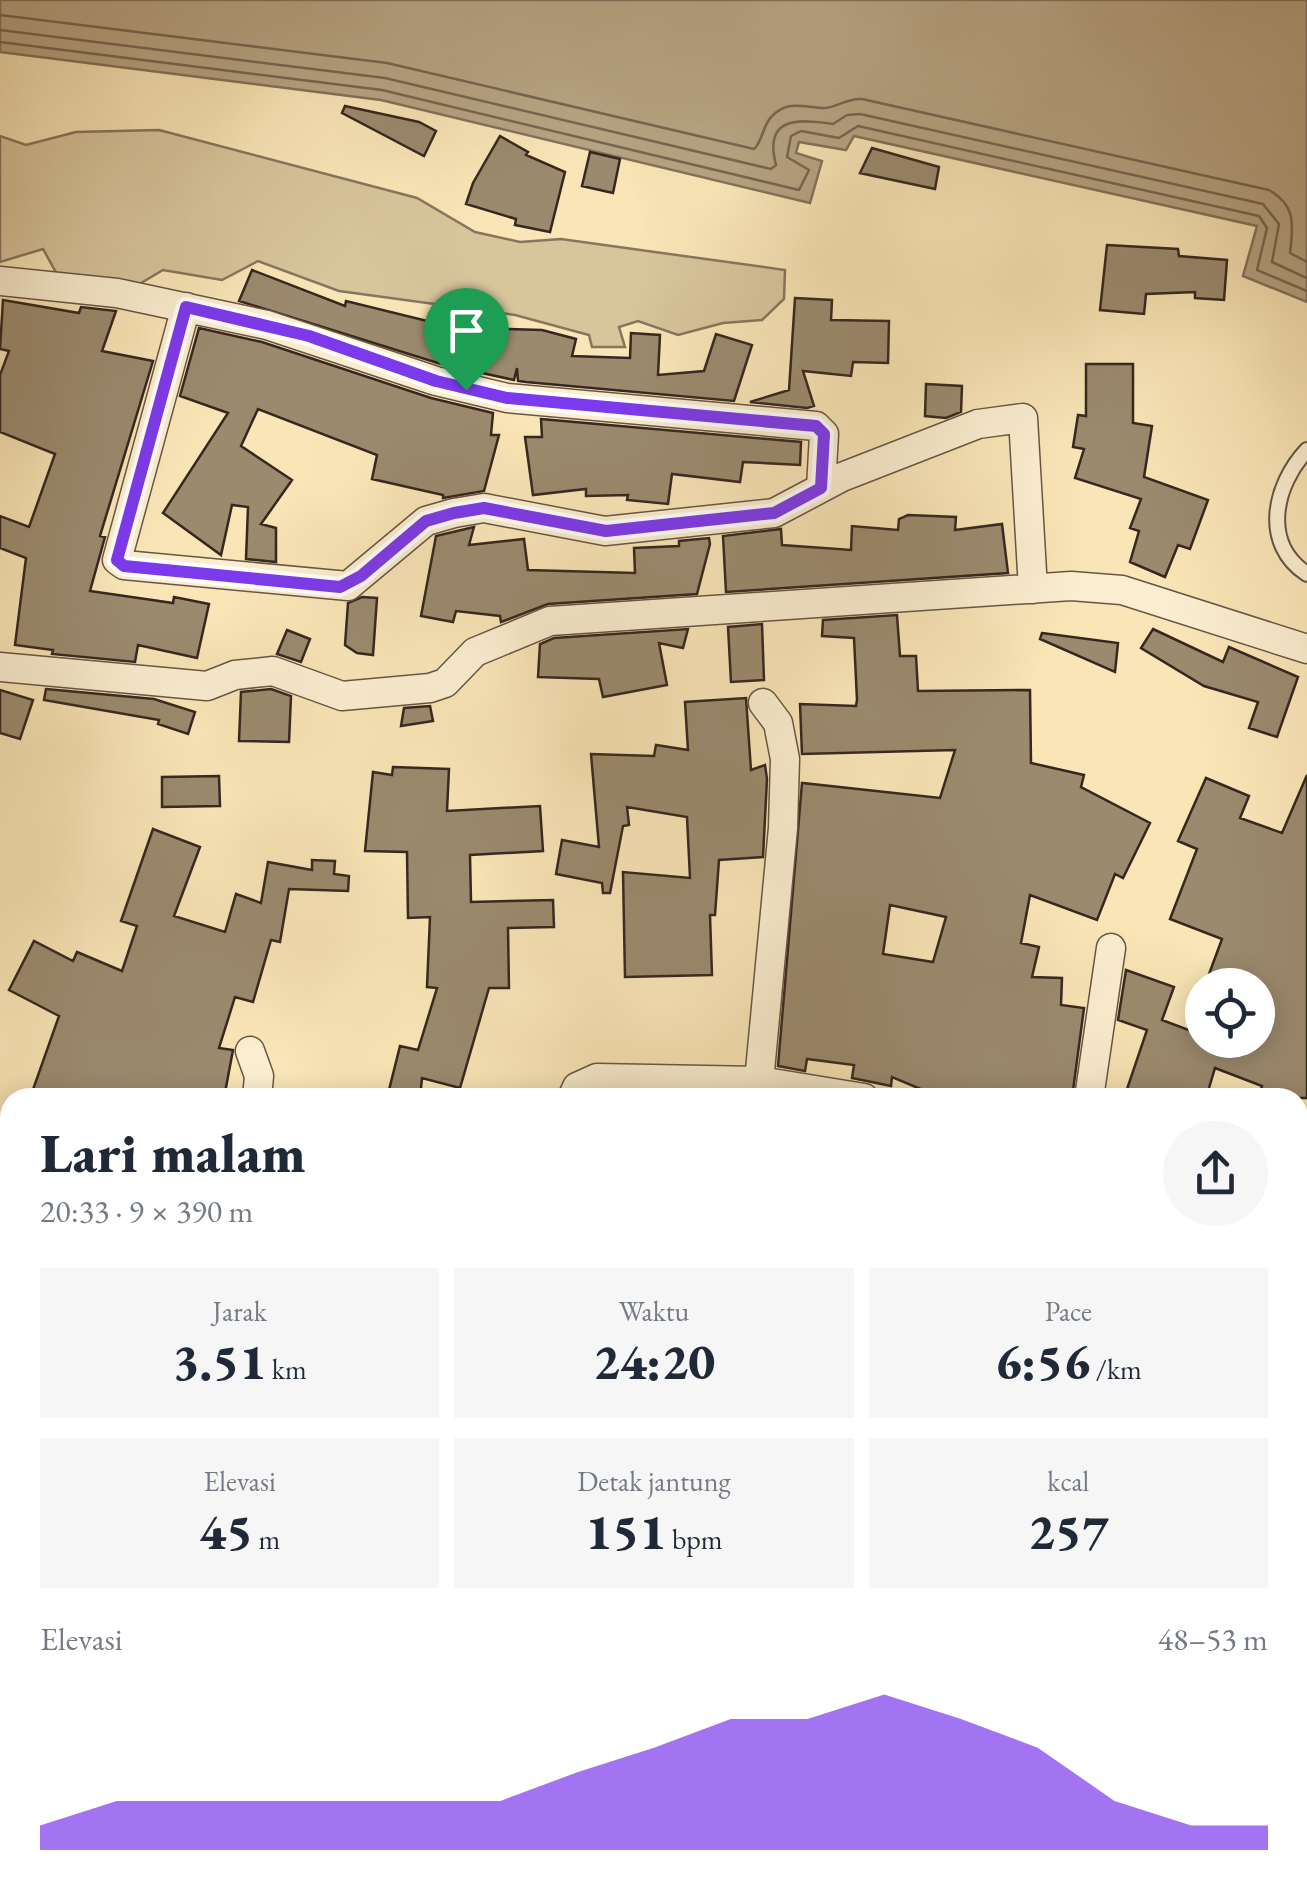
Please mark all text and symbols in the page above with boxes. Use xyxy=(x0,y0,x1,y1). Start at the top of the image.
pin xyxy=(424,288,509,391)
icon: arrive xyxy=(439,303,494,358)
map controls xyxy=(1185,968,1275,1058)
button: locate xyxy=(1185,968,1275,1058)
text: Lari malam xyxy=(40,1117,306,1188)
button: share xyxy=(1163,1121,1268,1226)
text: 20:33 · 9 × 390 m xyxy=(40,1190,253,1232)
text: Jarak xyxy=(212,1293,267,1329)
text: Waktu xyxy=(619,1293,689,1329)
text: Pace xyxy=(1045,1293,1092,1329)
text: 3.51 xyxy=(173,1329,266,1394)
text: 24:20 xyxy=(593,1329,715,1394)
text: 6:56 xyxy=(995,1329,1090,1394)
text: km xyxy=(266,1351,307,1387)
text: /km xyxy=(1090,1351,1142,1387)
text: Elevasi xyxy=(203,1463,276,1499)
text: Detak jantung xyxy=(577,1463,731,1499)
text: kcal xyxy=(1047,1463,1089,1499)
text: 45 xyxy=(199,1499,253,1564)
text: 151 xyxy=(585,1499,666,1564)
text: 257 xyxy=(1028,1499,1109,1564)
text: m xyxy=(253,1521,280,1557)
text: bpm xyxy=(666,1521,723,1557)
text: Elevasi xyxy=(40,1618,123,1660)
text: 48–53 m xyxy=(1158,1618,1268,1660)

